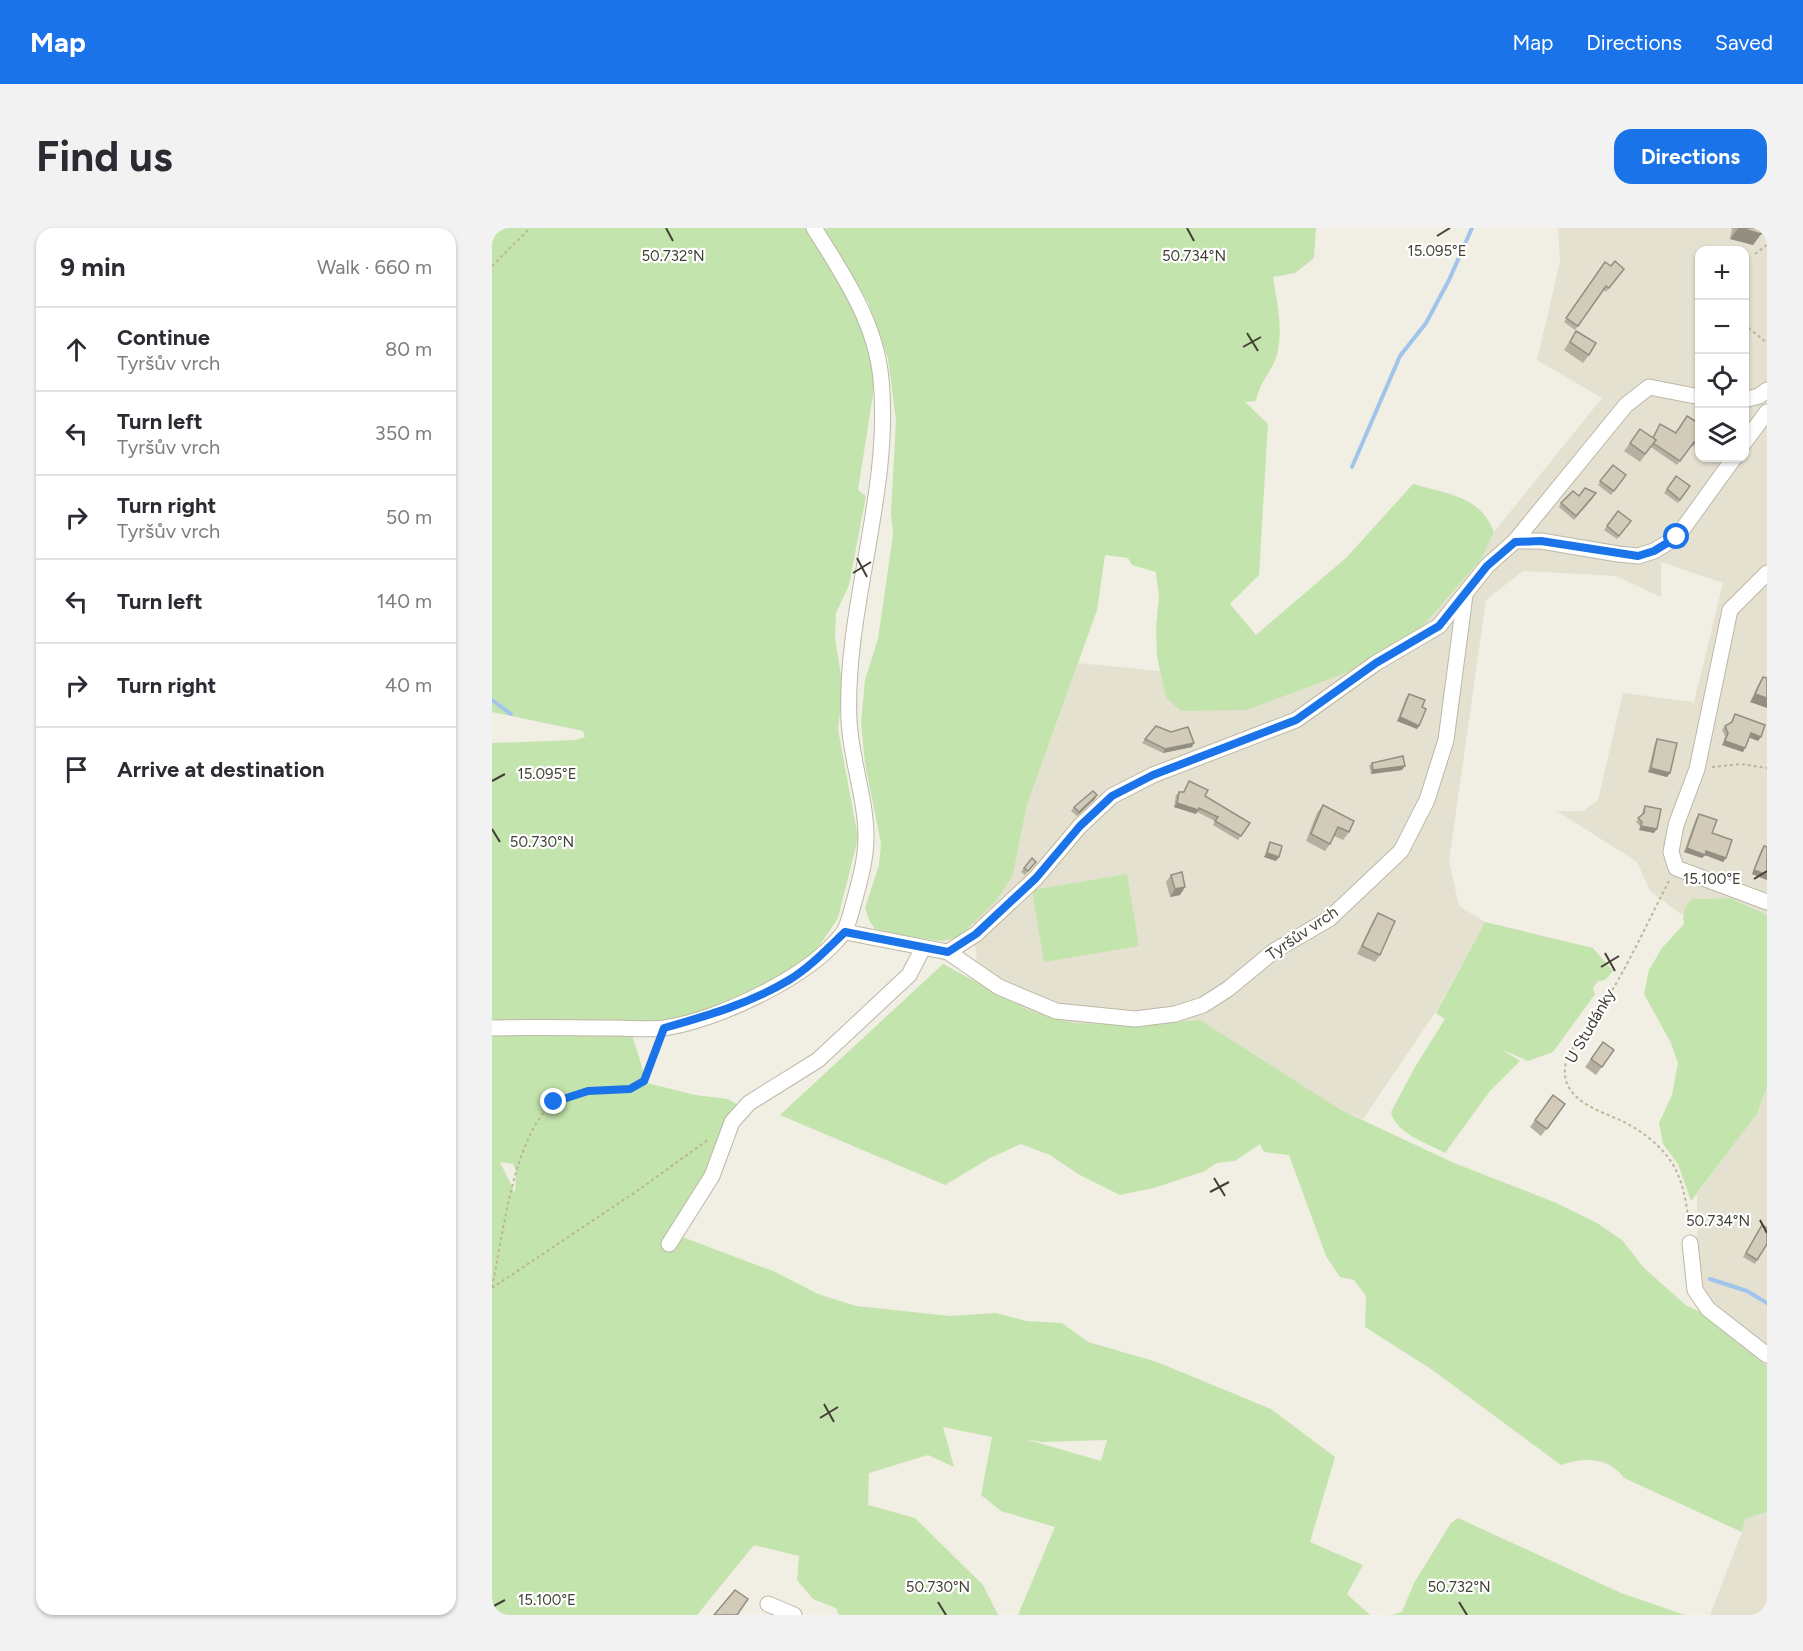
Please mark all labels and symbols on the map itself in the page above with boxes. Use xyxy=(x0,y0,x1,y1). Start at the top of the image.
text: 15.095°E xyxy=(1407,242,1467,260)
text: 50.732°N xyxy=(641,247,705,265)
text: 50.734°N xyxy=(1162,247,1226,265)
route start xyxy=(1663,523,1689,549)
text: 15.095°E xyxy=(517,765,577,783)
text: 50.730°N xyxy=(510,833,574,851)
text: 15.100°E xyxy=(1683,870,1741,888)
street label: Tyršův vrch xyxy=(1262,902,1342,964)
street label: U Studánky xyxy=(1561,985,1619,1067)
route end xyxy=(540,1088,566,1114)
text: 50.734°N xyxy=(1686,1212,1750,1230)
text: 50.730°N xyxy=(906,1578,970,1596)
text: 50.732°N xyxy=(1427,1578,1491,1596)
text: 15.100°E xyxy=(518,1591,576,1609)

